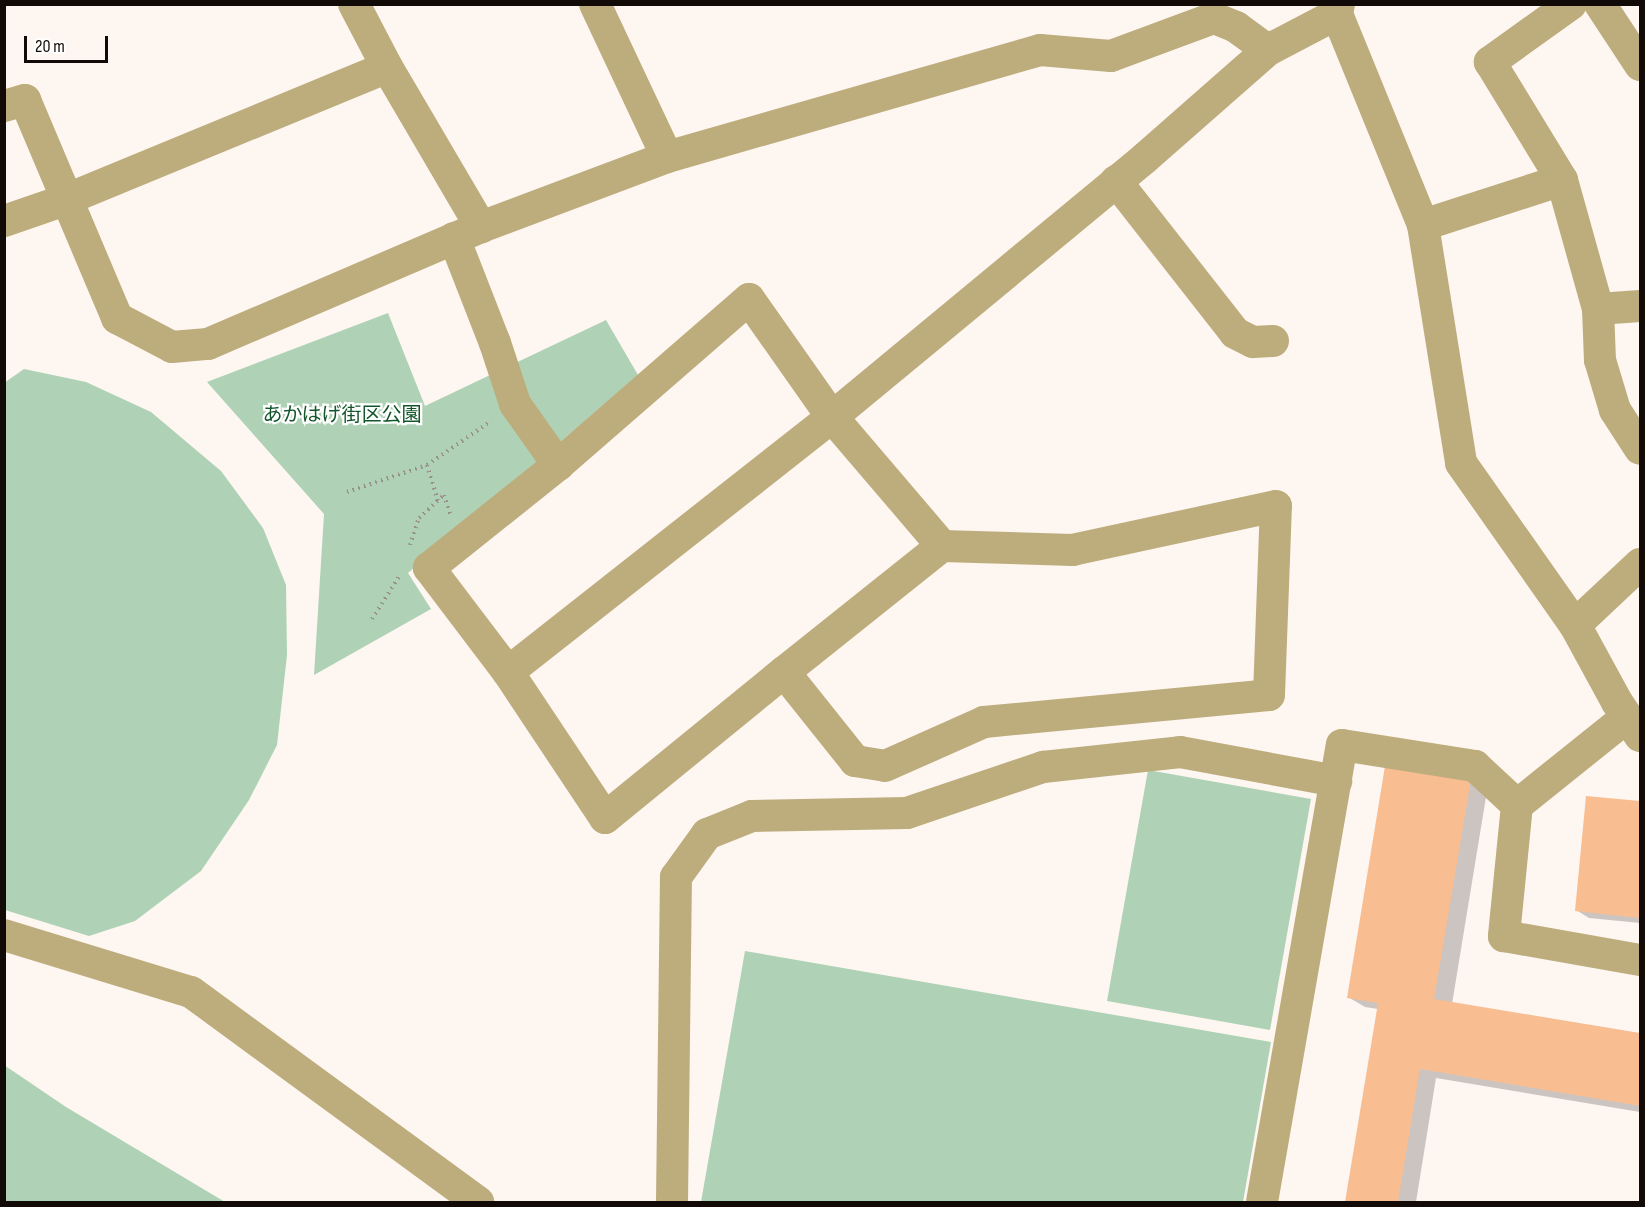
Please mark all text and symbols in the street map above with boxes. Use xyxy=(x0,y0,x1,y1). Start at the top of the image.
scale bar xyxy=(27,24,111,62)
text: 20 m xyxy=(35,36,65,57)
park label: あかはげ街区公園 xyxy=(262,403,422,427)

